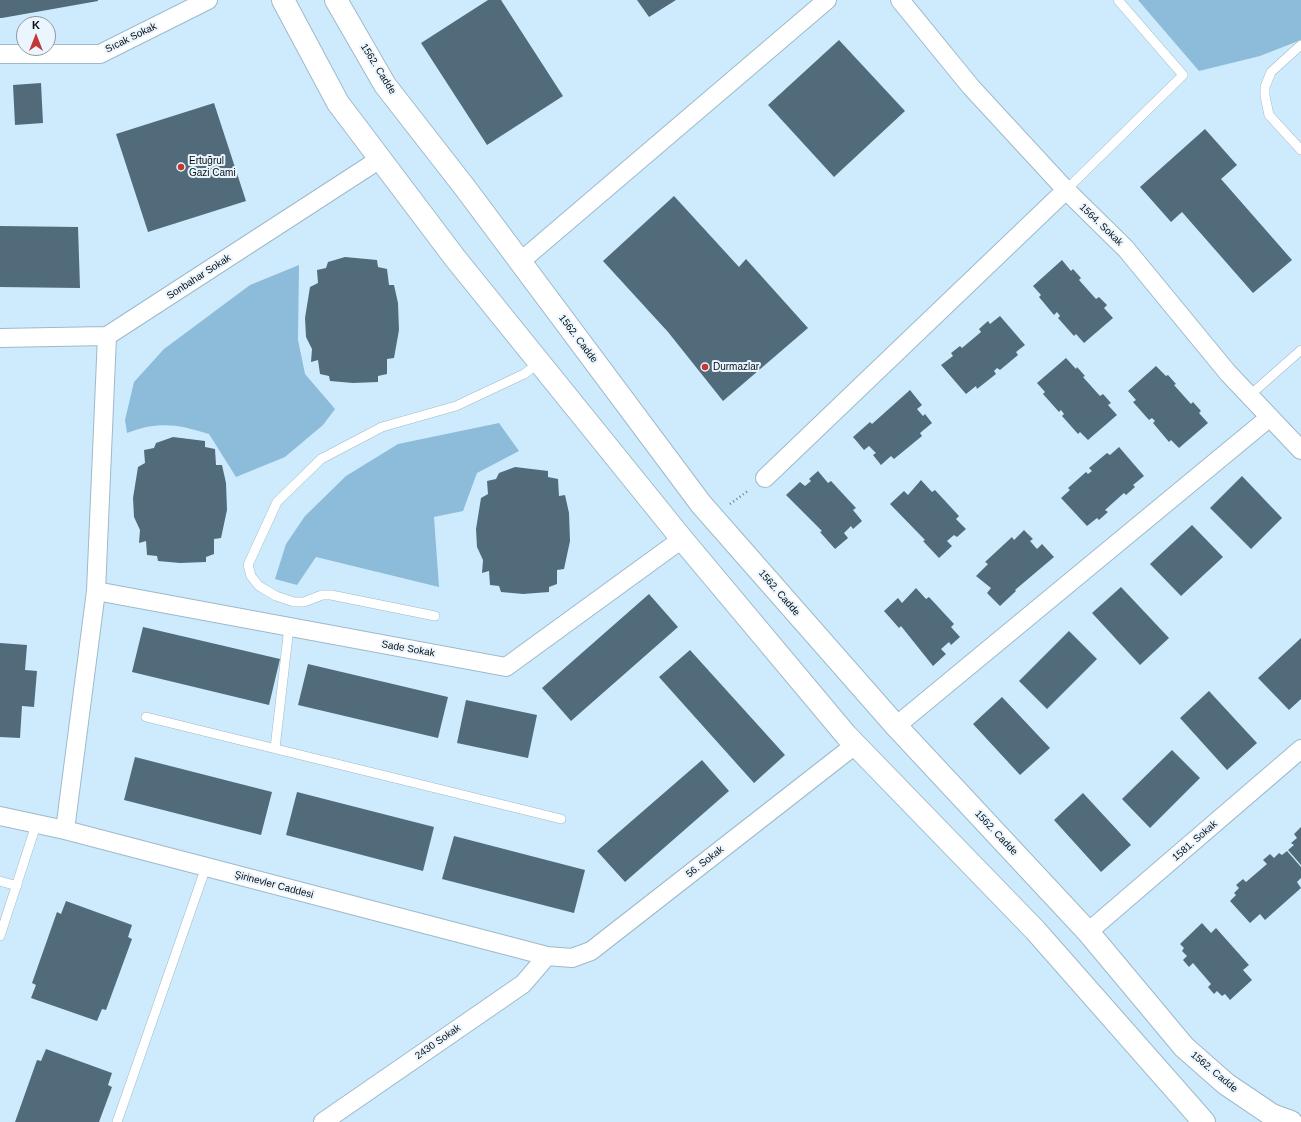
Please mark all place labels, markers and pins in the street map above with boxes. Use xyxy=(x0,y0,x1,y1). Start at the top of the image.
place label: Ertuğrul Gazi Cami xyxy=(189,155,236,178)
marker: Ertuğrul Gazi Cami xyxy=(176,162,186,172)
place label: Durmazlar xyxy=(713,361,759,373)
marker: Durmazlar xyxy=(700,362,710,372)

